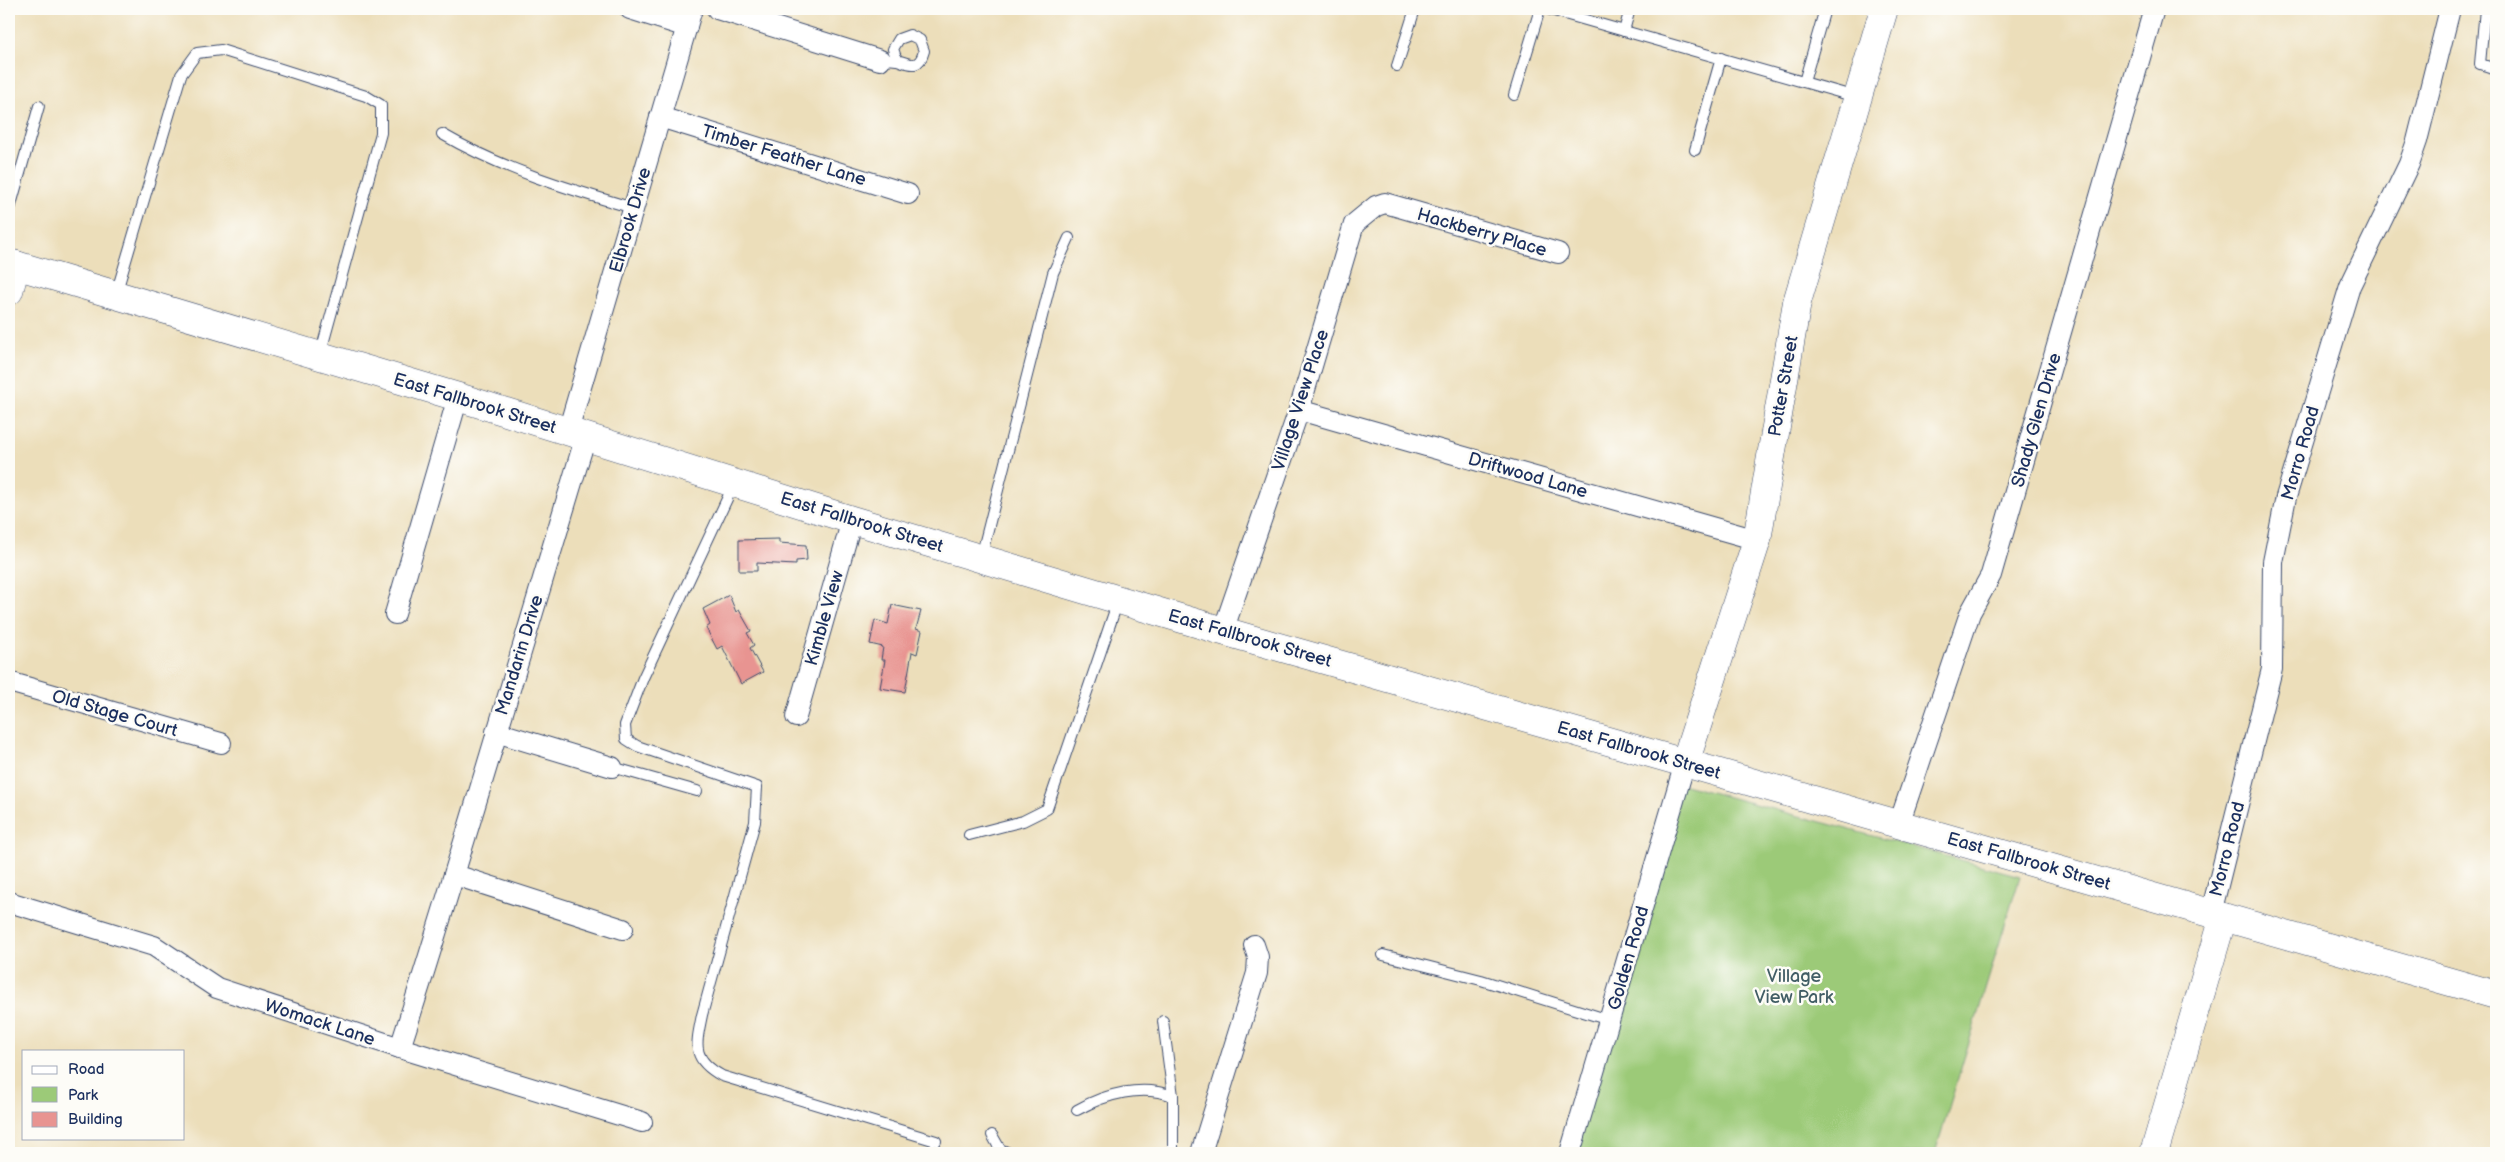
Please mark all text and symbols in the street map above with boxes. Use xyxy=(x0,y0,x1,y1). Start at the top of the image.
street label: Timber Feather Lane xyxy=(699,120,869,191)
street label: Elbrook Drive xyxy=(605,165,656,275)
street label: Hackberry Place xyxy=(1415,204,1549,261)
street label: Village View Place xyxy=(1268,326,1333,474)
street label: Potter Street xyxy=(1764,333,1803,438)
street label: Shady Glen Drive xyxy=(2007,350,2066,490)
street label: East Fallbrook Street xyxy=(391,369,559,438)
street label: Morro Road xyxy=(2277,404,2324,503)
street label: Driftwood Lane xyxy=(1466,448,1590,503)
street label: East Fallbrook Street xyxy=(778,488,946,557)
street label: Kimble View xyxy=(801,568,848,668)
street label: Mandarin Drive xyxy=(491,592,548,718)
street label: East Fallbrook Street xyxy=(1166,605,1335,672)
street label: Old Stage Court xyxy=(50,686,180,742)
street label: East Fallbrook Street xyxy=(1555,717,1724,784)
street label: Morro Road xyxy=(2206,800,2249,899)
street label: East Fallbrook Street xyxy=(1945,828,2114,895)
street label: Golden Road xyxy=(1604,904,1653,1013)
park label: Village View Park xyxy=(1754,966,1834,1008)
street label: Womack Lane xyxy=(262,995,378,1050)
legend xyxy=(22,1050,185,1140)
text: Road xyxy=(68,1060,104,1079)
text: Park xyxy=(68,1086,99,1105)
text: Building xyxy=(68,1110,123,1129)

